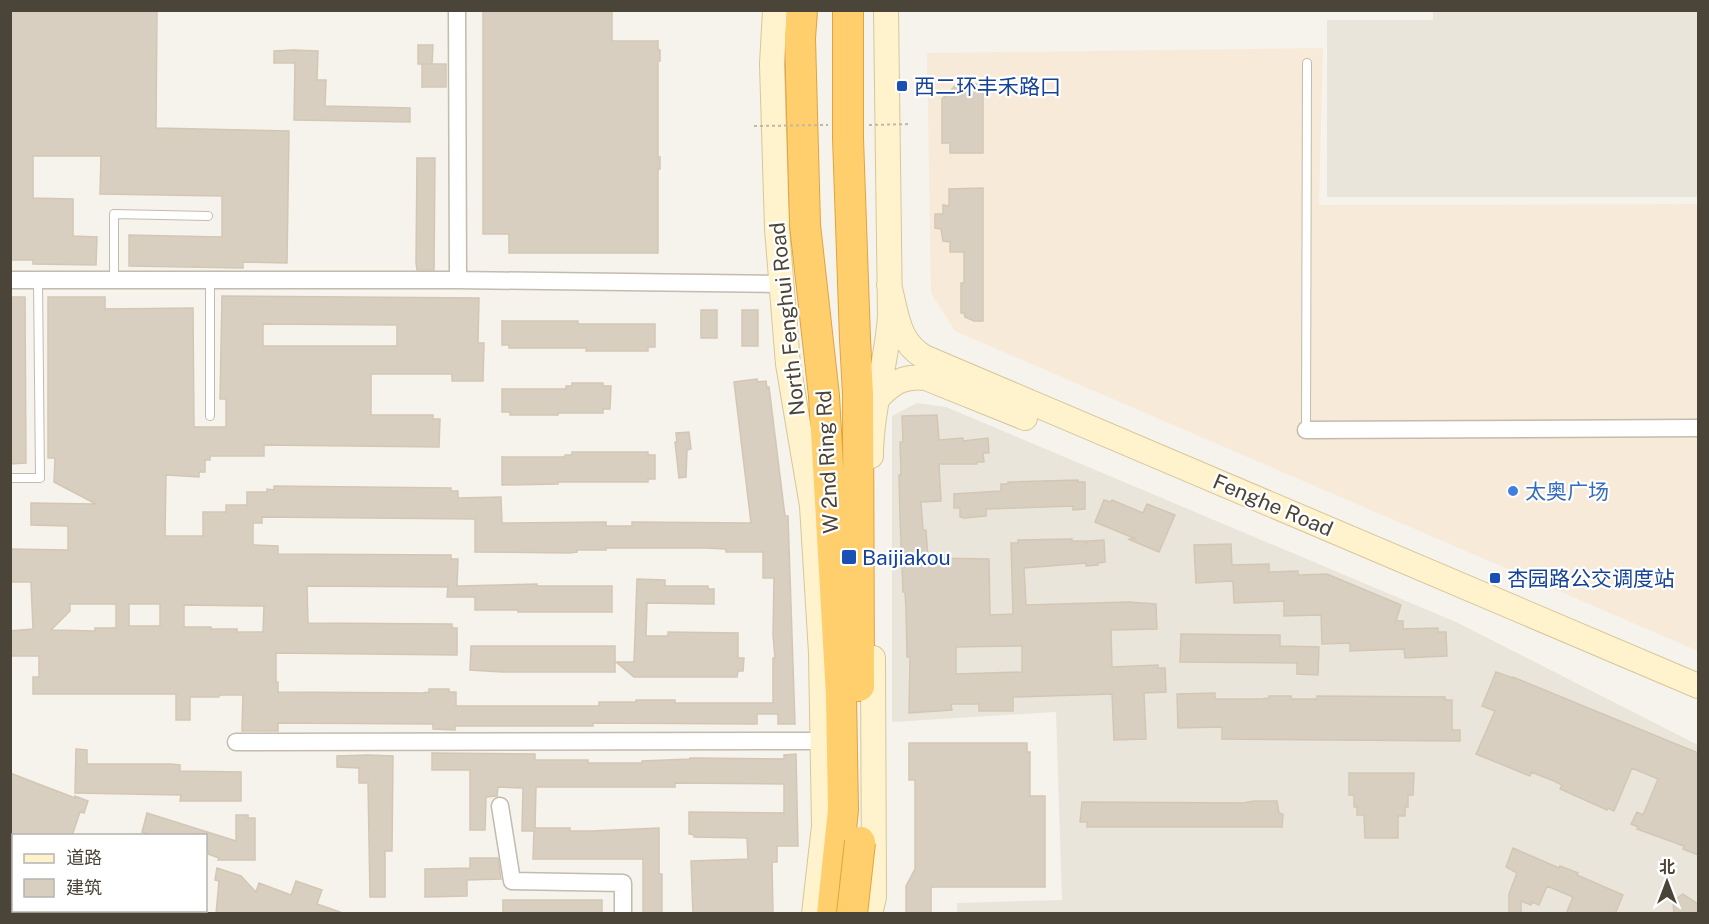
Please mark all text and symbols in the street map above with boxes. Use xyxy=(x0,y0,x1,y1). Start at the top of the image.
place label: 西二环丰禾路口 xyxy=(914,74,1061,99)
marker: 西二环丰禾路口 xyxy=(895,79,909,93)
street label: North Fenghui Road xyxy=(764,221,810,417)
street label: W 2nd Ring Rd xyxy=(811,390,843,534)
street label: Fenghe Road xyxy=(1209,468,1337,542)
place label: 太奥广场 xyxy=(1525,479,1609,504)
marker: 太奥广场 xyxy=(1506,484,1520,498)
place label: Baijiakou xyxy=(862,545,951,570)
marker: Baijiakou xyxy=(840,548,858,566)
place label: 杏园路公交调度站 xyxy=(1507,566,1675,591)
marker: 杏园路公交调度站 xyxy=(1488,571,1502,585)
legend xyxy=(12,834,207,912)
text: 道路 xyxy=(66,847,102,868)
north arrow xyxy=(1637,852,1697,912)
text: 北 xyxy=(1659,858,1675,877)
text: 建筑 xyxy=(66,877,102,898)

